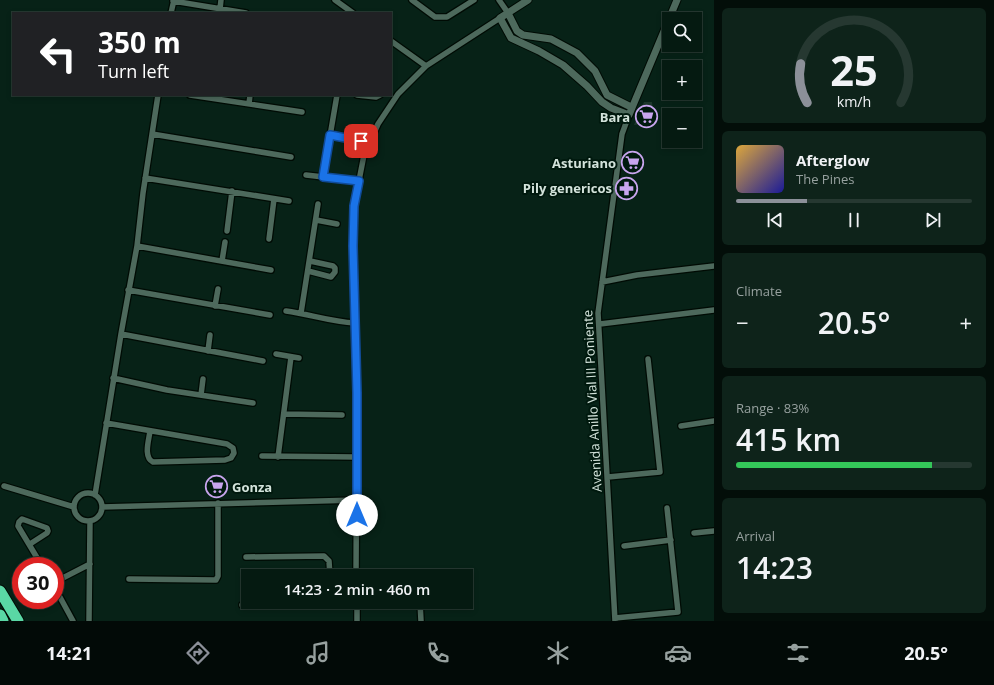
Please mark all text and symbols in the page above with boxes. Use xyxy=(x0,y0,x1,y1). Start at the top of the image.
map controls xyxy=(662,12,702,148)
button: search xyxy=(662,12,702,52)
text: 350 m xyxy=(98,23,181,61)
icon: left xyxy=(32,28,84,80)
text: 25 xyxy=(830,42,878,98)
text: Turn left xyxy=(98,59,169,83)
button: + xyxy=(662,60,702,100)
text: km/h xyxy=(837,92,871,111)
supermarket icon: Bara xyxy=(633,104,659,130)
place label: Bara xyxy=(600,108,630,126)
button: − xyxy=(662,108,702,148)
pin xyxy=(344,124,378,158)
icon: arrive xyxy=(350,130,372,152)
supermarket icon: Asturiano xyxy=(619,150,645,176)
text: Afterglow xyxy=(796,150,870,170)
place label: Asturiano xyxy=(552,154,616,172)
text: The Pines xyxy=(796,170,854,188)
pharmacy icon: Pily genericos xyxy=(614,175,640,201)
place label: Pily genericos xyxy=(523,179,612,197)
icon: previous xyxy=(764,209,786,231)
icon: pause xyxy=(843,209,865,231)
icon: next xyxy=(922,209,944,231)
text: Climate xyxy=(736,282,782,300)
text: 20.5° xyxy=(818,302,890,343)
text: − xyxy=(736,307,749,337)
text: + xyxy=(959,307,972,337)
street label: Avenida Anillo Vial III Poniente xyxy=(578,309,606,493)
text: Range · 83% xyxy=(736,399,809,417)
text: 415 km xyxy=(736,419,841,460)
supermarket icon: Gonza xyxy=(203,474,229,500)
place label: Gonza xyxy=(232,478,272,496)
position arrow xyxy=(336,494,378,536)
text: Arrival xyxy=(736,527,775,545)
text: 14:23 xyxy=(736,547,813,588)
speed limit sign: 30 xyxy=(12,557,64,609)
text: 14:23 · 2 min · 460 m xyxy=(284,579,430,599)
icon: directions xyxy=(184,639,212,667)
icon: music xyxy=(304,639,332,667)
icon: phone xyxy=(424,639,452,667)
icon: climate xyxy=(544,639,572,667)
icon: car xyxy=(664,639,692,667)
icon: filters xyxy=(784,639,812,667)
text: 14:21 xyxy=(46,641,92,665)
text: 20.5° xyxy=(904,641,948,665)

